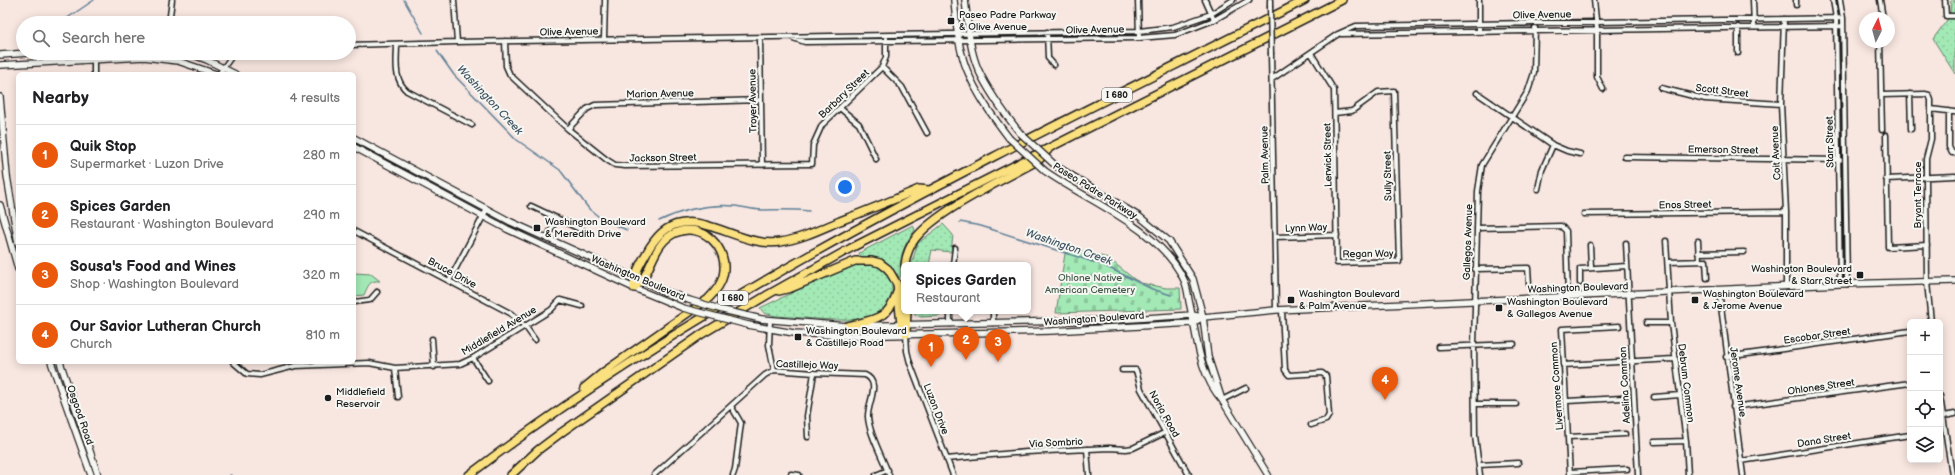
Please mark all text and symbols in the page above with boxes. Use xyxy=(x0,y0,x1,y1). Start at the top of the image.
street label: Olive Avenue xyxy=(1513,8,1572,22)
place label: Paseo Padre Parkway & Olive Avenue xyxy=(959,9,1056,33)
north arrow xyxy=(1859,12,1895,48)
search box xyxy=(16,16,356,60)
marker: Paseo Padre Parkway & Olive Avenue xyxy=(946,16,956,26)
street label: Olive Avenue xyxy=(1066,23,1125,37)
street label: Olive Avenue xyxy=(540,25,599,39)
icon: search xyxy=(30,27,52,49)
text: Search here xyxy=(62,29,145,48)
water label: Washington Creek xyxy=(454,62,526,138)
street label: Barbary Street xyxy=(816,67,872,121)
street label: Troyer Avenue xyxy=(746,69,760,133)
street label: Scott Street xyxy=(1695,82,1749,100)
street label: Marion Avenue xyxy=(626,87,694,101)
text: Nearby xyxy=(32,88,89,108)
road number: I 680 xyxy=(1102,88,1132,102)
text: 4 results xyxy=(290,90,340,106)
street label: Starr Street xyxy=(1824,116,1836,168)
street label: Lerwick Street xyxy=(1321,123,1335,187)
street label: Coit Avenue xyxy=(1769,125,1783,181)
street label: Palm Avenue xyxy=(1258,126,1272,184)
text: Quik Stop xyxy=(70,137,136,156)
street label: Emerson Street xyxy=(1688,143,1758,157)
text: 1 xyxy=(42,147,48,163)
text: 280 m xyxy=(303,147,340,163)
street label: Jackson Street xyxy=(629,151,697,165)
street label: Sully Street xyxy=(1382,151,1394,201)
text: Supermarket · Luzon Drive xyxy=(70,156,224,172)
street label: Paseo Padre Parkway xyxy=(1051,160,1140,222)
street label: Bryant Terrace xyxy=(1912,162,1924,228)
your location xyxy=(835,177,855,197)
text: Spices Garden xyxy=(70,197,171,216)
street label: Enos Street xyxy=(1658,199,1712,211)
street label: Gallegos Avenue xyxy=(1461,204,1475,280)
text: 2 xyxy=(41,207,49,223)
text: 290 m xyxy=(303,207,340,223)
text: Restaurant · Washington Boulevard xyxy=(70,216,274,232)
place label: Washington Boulevard & Meredith Drive xyxy=(545,216,646,240)
street label: Lynn Way xyxy=(1285,221,1328,235)
marker: Washington Boulevard & Meredith Drive xyxy=(532,223,542,233)
water label: Washington Creek xyxy=(1024,226,1114,268)
street label: Regan Way xyxy=(1342,248,1394,260)
street label: Washington Boulevard xyxy=(589,253,687,303)
street label: Bruce Drive xyxy=(426,255,478,291)
text: Sousa's Food and Wines xyxy=(70,257,236,276)
popup xyxy=(901,262,1031,314)
place label: Washington Boulevard & Starr Street xyxy=(1751,263,1852,287)
text: 3 xyxy=(41,267,49,283)
text: 320 m xyxy=(302,267,340,283)
marker: Washington Boulevard & Starr Street xyxy=(1855,270,1865,280)
text: Spices Garden xyxy=(916,271,1016,290)
park label: Ohlone Native American Cemetery xyxy=(1045,272,1136,296)
text: Shop · Washington Boulevard xyxy=(70,276,239,292)
street label: Washington Boulevard xyxy=(1527,280,1629,296)
place label: Washington Boulevard & Palm Avenue xyxy=(1299,288,1400,312)
place label: Washington Boulevard & Jerome Avenue xyxy=(1703,288,1804,312)
text: Restaurant xyxy=(916,290,980,306)
road number: I 680 xyxy=(718,291,748,305)
marker: Washington Boulevard & Palm Avenue xyxy=(1286,295,1296,305)
marker: Washington Boulevard & Jerome Avenue xyxy=(1690,295,1700,305)
place label: Washington Boulevard & Gallegos Avenue xyxy=(1507,296,1608,320)
marker: Washington Boulevard & Gallegos Avenue xyxy=(1494,303,1504,313)
street label: Middlefield Avenue xyxy=(459,304,539,358)
street label: Washington Boulevard xyxy=(1043,309,1145,328)
text: Our Savior Lutheran Church xyxy=(70,317,261,336)
map controls xyxy=(1907,319,1943,463)
button: + xyxy=(1907,319,1943,355)
place label: Washington Boulevard & Castillejo Road xyxy=(806,325,907,349)
street label: Escobar Street xyxy=(1783,325,1851,347)
text: 4 xyxy=(41,327,49,343)
text: 810 m xyxy=(305,327,340,343)
pin: 2 xyxy=(953,327,979,360)
pin: 3 xyxy=(985,329,1011,362)
marker: Washington Boulevard & Castillejo Road xyxy=(793,332,803,342)
pin: 1 xyxy=(918,334,944,367)
text: Church xyxy=(70,336,112,352)
street label: Livermore Common xyxy=(1548,341,1566,431)
street label: Debrum Common xyxy=(1675,343,1697,424)
street label: Adelina Common xyxy=(1617,346,1633,424)
street label: Jerome Avenue xyxy=(1727,346,1749,418)
button: − xyxy=(1907,355,1943,391)
street label: Castillejo Way xyxy=(776,358,839,372)
pin: 4 xyxy=(1372,367,1398,400)
street label: Ohlones Street xyxy=(1787,376,1855,398)
street label: Luzon Drive xyxy=(921,382,951,436)
street label: Osgood Road xyxy=(64,384,96,447)
place label: Middlefield Reservoir xyxy=(336,386,385,410)
street label: Noria Road xyxy=(1146,388,1182,440)
button: locate xyxy=(1907,391,1943,427)
marker: Middlefield Reservoir xyxy=(323,393,333,403)
button: layers xyxy=(1907,427,1943,463)
street label: Dana Street xyxy=(1796,430,1852,450)
street label: Via Sombrio xyxy=(1029,436,1084,450)

